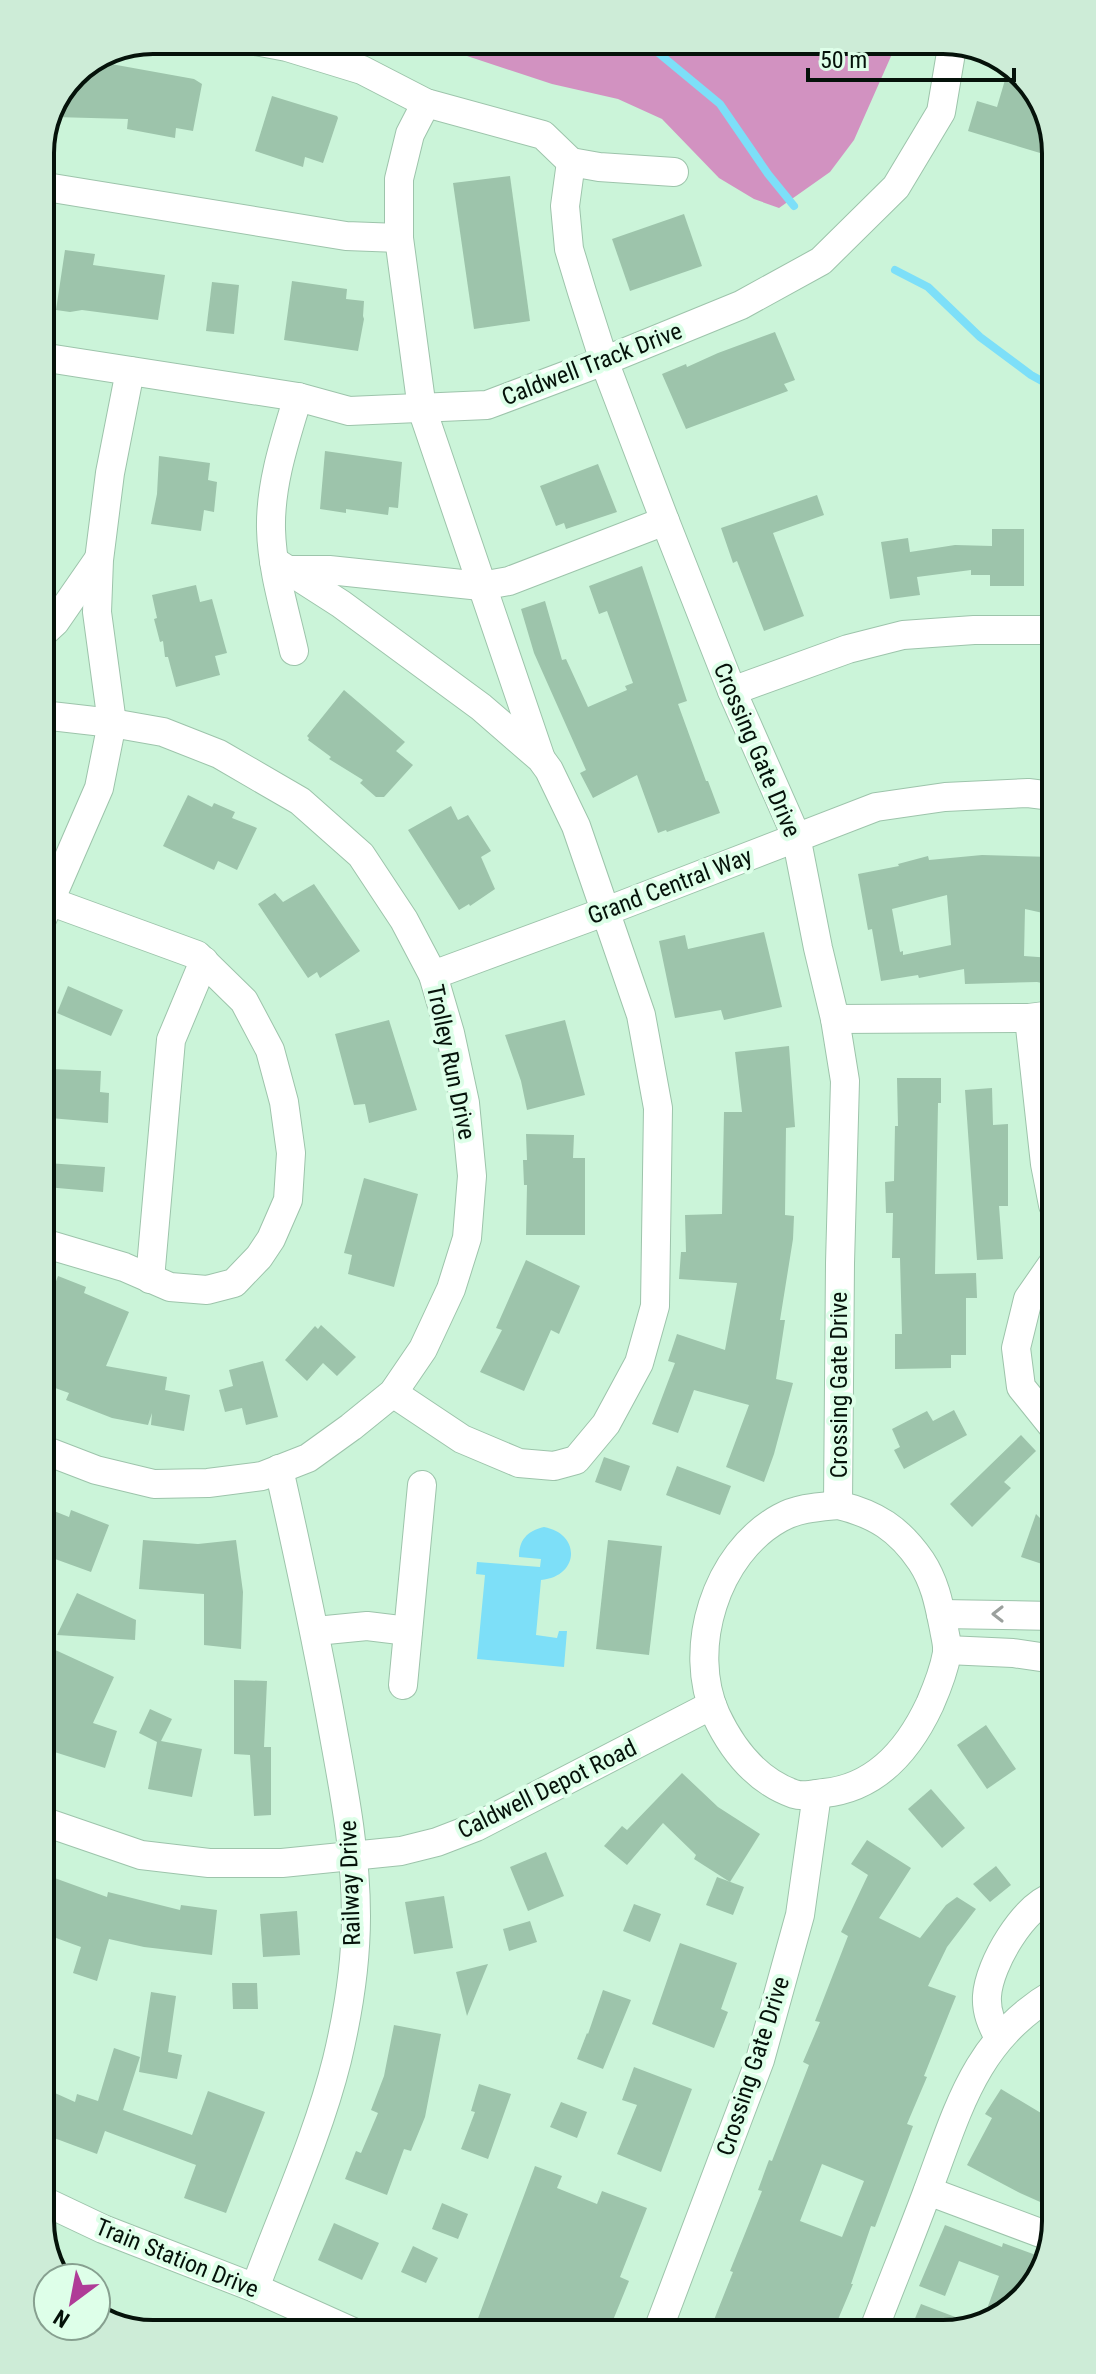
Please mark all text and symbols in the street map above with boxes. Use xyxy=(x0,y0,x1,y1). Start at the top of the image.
scale bar xyxy=(808,32,1014,82)
text: 50 m xyxy=(820,46,867,74)
street label: Caldwell Track Drive xyxy=(498,317,686,411)
street label: Crossing Gate Drive xyxy=(708,659,806,841)
street label: Grand Central Way xyxy=(584,842,756,930)
street label: Trolley Run Drive xyxy=(421,982,481,1142)
street label: Crossing Gate Drive xyxy=(825,1292,853,1478)
one-way arrow xyxy=(991,1605,1004,1623)
street label: Caldwell Depot Road xyxy=(453,1734,641,1844)
street label: Railway Drive xyxy=(334,1820,366,1946)
street label: Crossing Gate Drive xyxy=(711,1973,795,2159)
street label: Train Station Drive xyxy=(91,2213,263,2303)
north arrow xyxy=(32,2262,112,2342)
text: N xyxy=(49,2304,74,2333)

